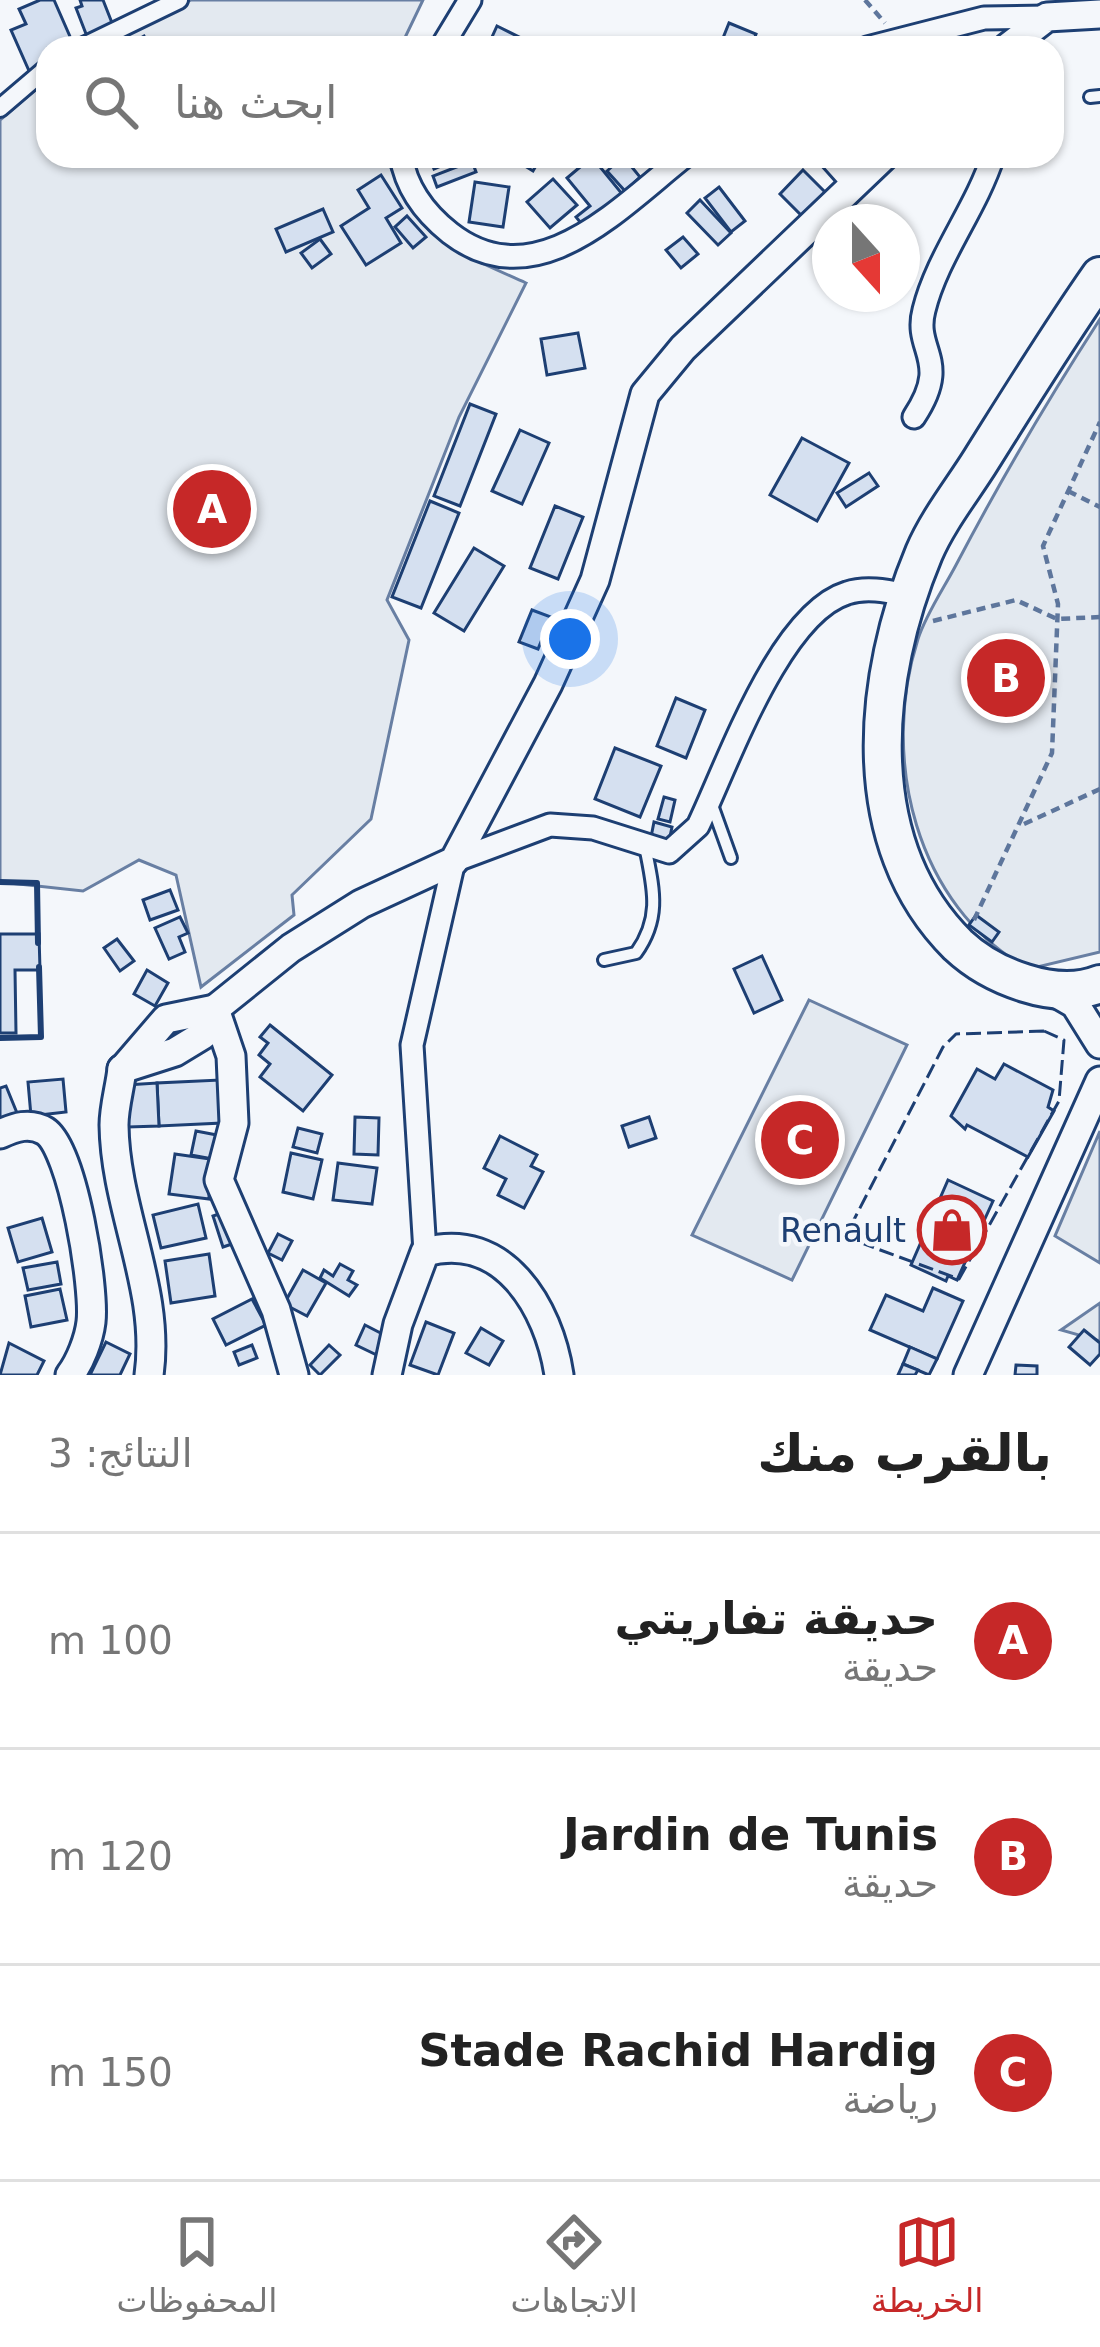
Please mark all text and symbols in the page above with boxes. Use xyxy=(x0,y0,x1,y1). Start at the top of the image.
search box xyxy=(36,36,1064,168)
icon: search xyxy=(78,69,144,135)
text: ابحث هنا xyxy=(174,76,338,129)
north arrow xyxy=(812,204,920,312)
pin: A xyxy=(173,464,251,554)
your location xyxy=(540,609,600,669)
pin: B xyxy=(967,633,1045,723)
pin: C xyxy=(761,1095,839,1185)
shop icon: Renault xyxy=(917,1195,987,1265)
place label: Renault xyxy=(780,1211,906,1250)
text: بالقرب منك xyxy=(757,1424,1052,1483)
text: النتائج: 3 xyxy=(48,1431,193,1476)
text: حديقة تفاريتي xyxy=(614,1592,938,1645)
text: 100 m xyxy=(48,1618,173,1663)
text: A xyxy=(998,1618,1028,1663)
text: حديقة xyxy=(842,1645,938,1690)
text: Jardin de Tunis xyxy=(563,1808,938,1861)
text: 120 m xyxy=(48,1834,173,1879)
text: B xyxy=(998,1834,1028,1879)
text: حديقة xyxy=(842,1861,938,1906)
text: Stade Rachid Hardig xyxy=(418,2024,938,2077)
text: 150 m xyxy=(48,2050,173,2095)
text: C xyxy=(999,2050,1027,2095)
text: رياضة xyxy=(842,2077,938,2122)
tab: المحفوظات xyxy=(117,2209,277,2320)
tab: الاتجاهات xyxy=(511,2209,638,2320)
tab: الخريطة xyxy=(871,2209,983,2320)

